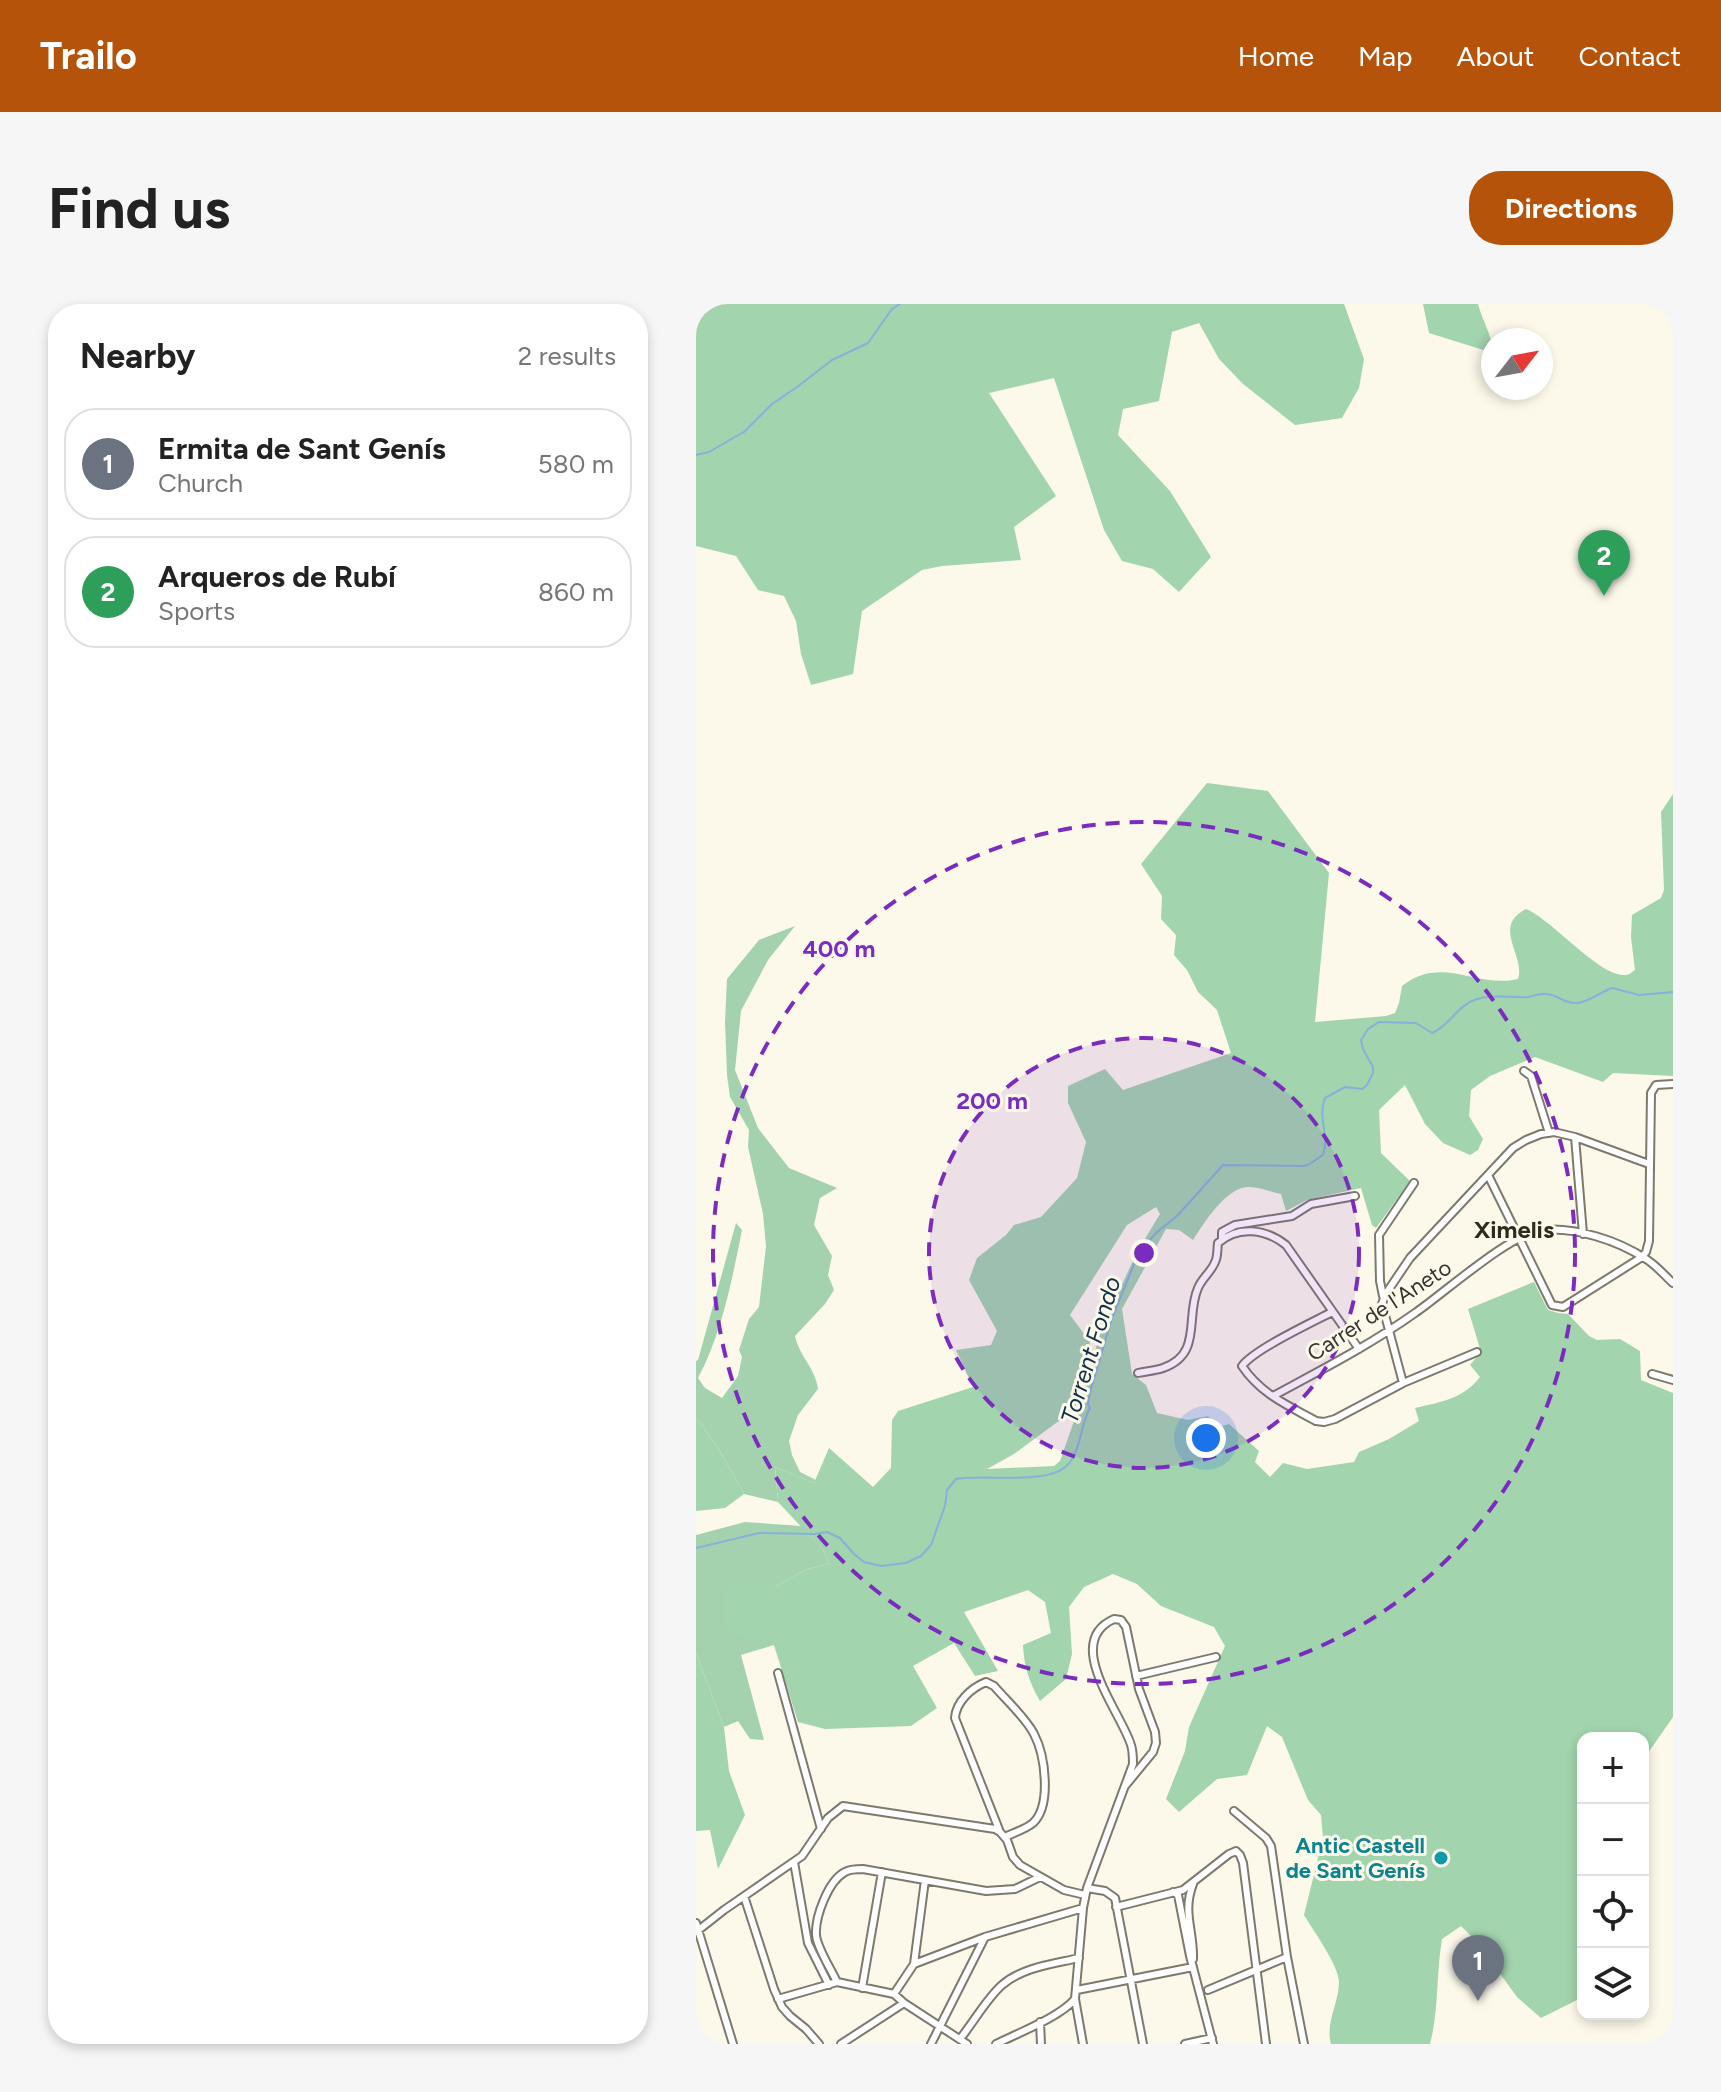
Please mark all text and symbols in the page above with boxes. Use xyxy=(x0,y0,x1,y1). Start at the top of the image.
text: Trailo xyxy=(40,33,137,79)
text: Home xyxy=(1238,39,1314,73)
text: Map xyxy=(1358,39,1413,73)
text: About xyxy=(1457,39,1534,73)
text: Contact xyxy=(1578,39,1681,73)
button: Directions xyxy=(1469,171,1673,245)
text: Find us xyxy=(48,175,230,242)
north arrow xyxy=(1481,328,1553,400)
text: Nearby xyxy=(80,336,195,377)
text: 2 results xyxy=(518,340,616,372)
text: Ermita de Sant Genís xyxy=(158,430,446,467)
text: 1 xyxy=(103,448,113,480)
text: 580 m xyxy=(538,448,614,480)
text: Church xyxy=(158,467,243,499)
pin: 2 xyxy=(1578,530,1630,596)
text: Arqueros de Rubí xyxy=(158,558,396,595)
text: 2 xyxy=(100,576,116,608)
text: 860 m xyxy=(538,576,614,608)
text: Sports xyxy=(158,595,235,627)
text: 400 m xyxy=(803,934,875,963)
text: 200 m xyxy=(956,1086,1028,1115)
district label: Ximelis xyxy=(1474,1215,1554,1244)
centre of rings xyxy=(1130,1239,1158,1267)
street label: Carrer de l'Aneto xyxy=(1302,1254,1456,1367)
water label: Torrent Fondo xyxy=(1054,1273,1127,1427)
your location xyxy=(1186,1418,1226,1458)
map controls xyxy=(1577,1732,1649,2020)
button: + xyxy=(1577,1732,1649,1804)
button: − xyxy=(1577,1804,1649,1876)
place label: Antic Castell de Sant Genís xyxy=(1286,1832,1425,1884)
marker: Antic Castell de Sant Genís xyxy=(1432,1849,1450,1867)
button: locate xyxy=(1577,1876,1649,1948)
pin: 1 xyxy=(1452,1935,1504,2001)
button: layers xyxy=(1577,1948,1649,2020)

